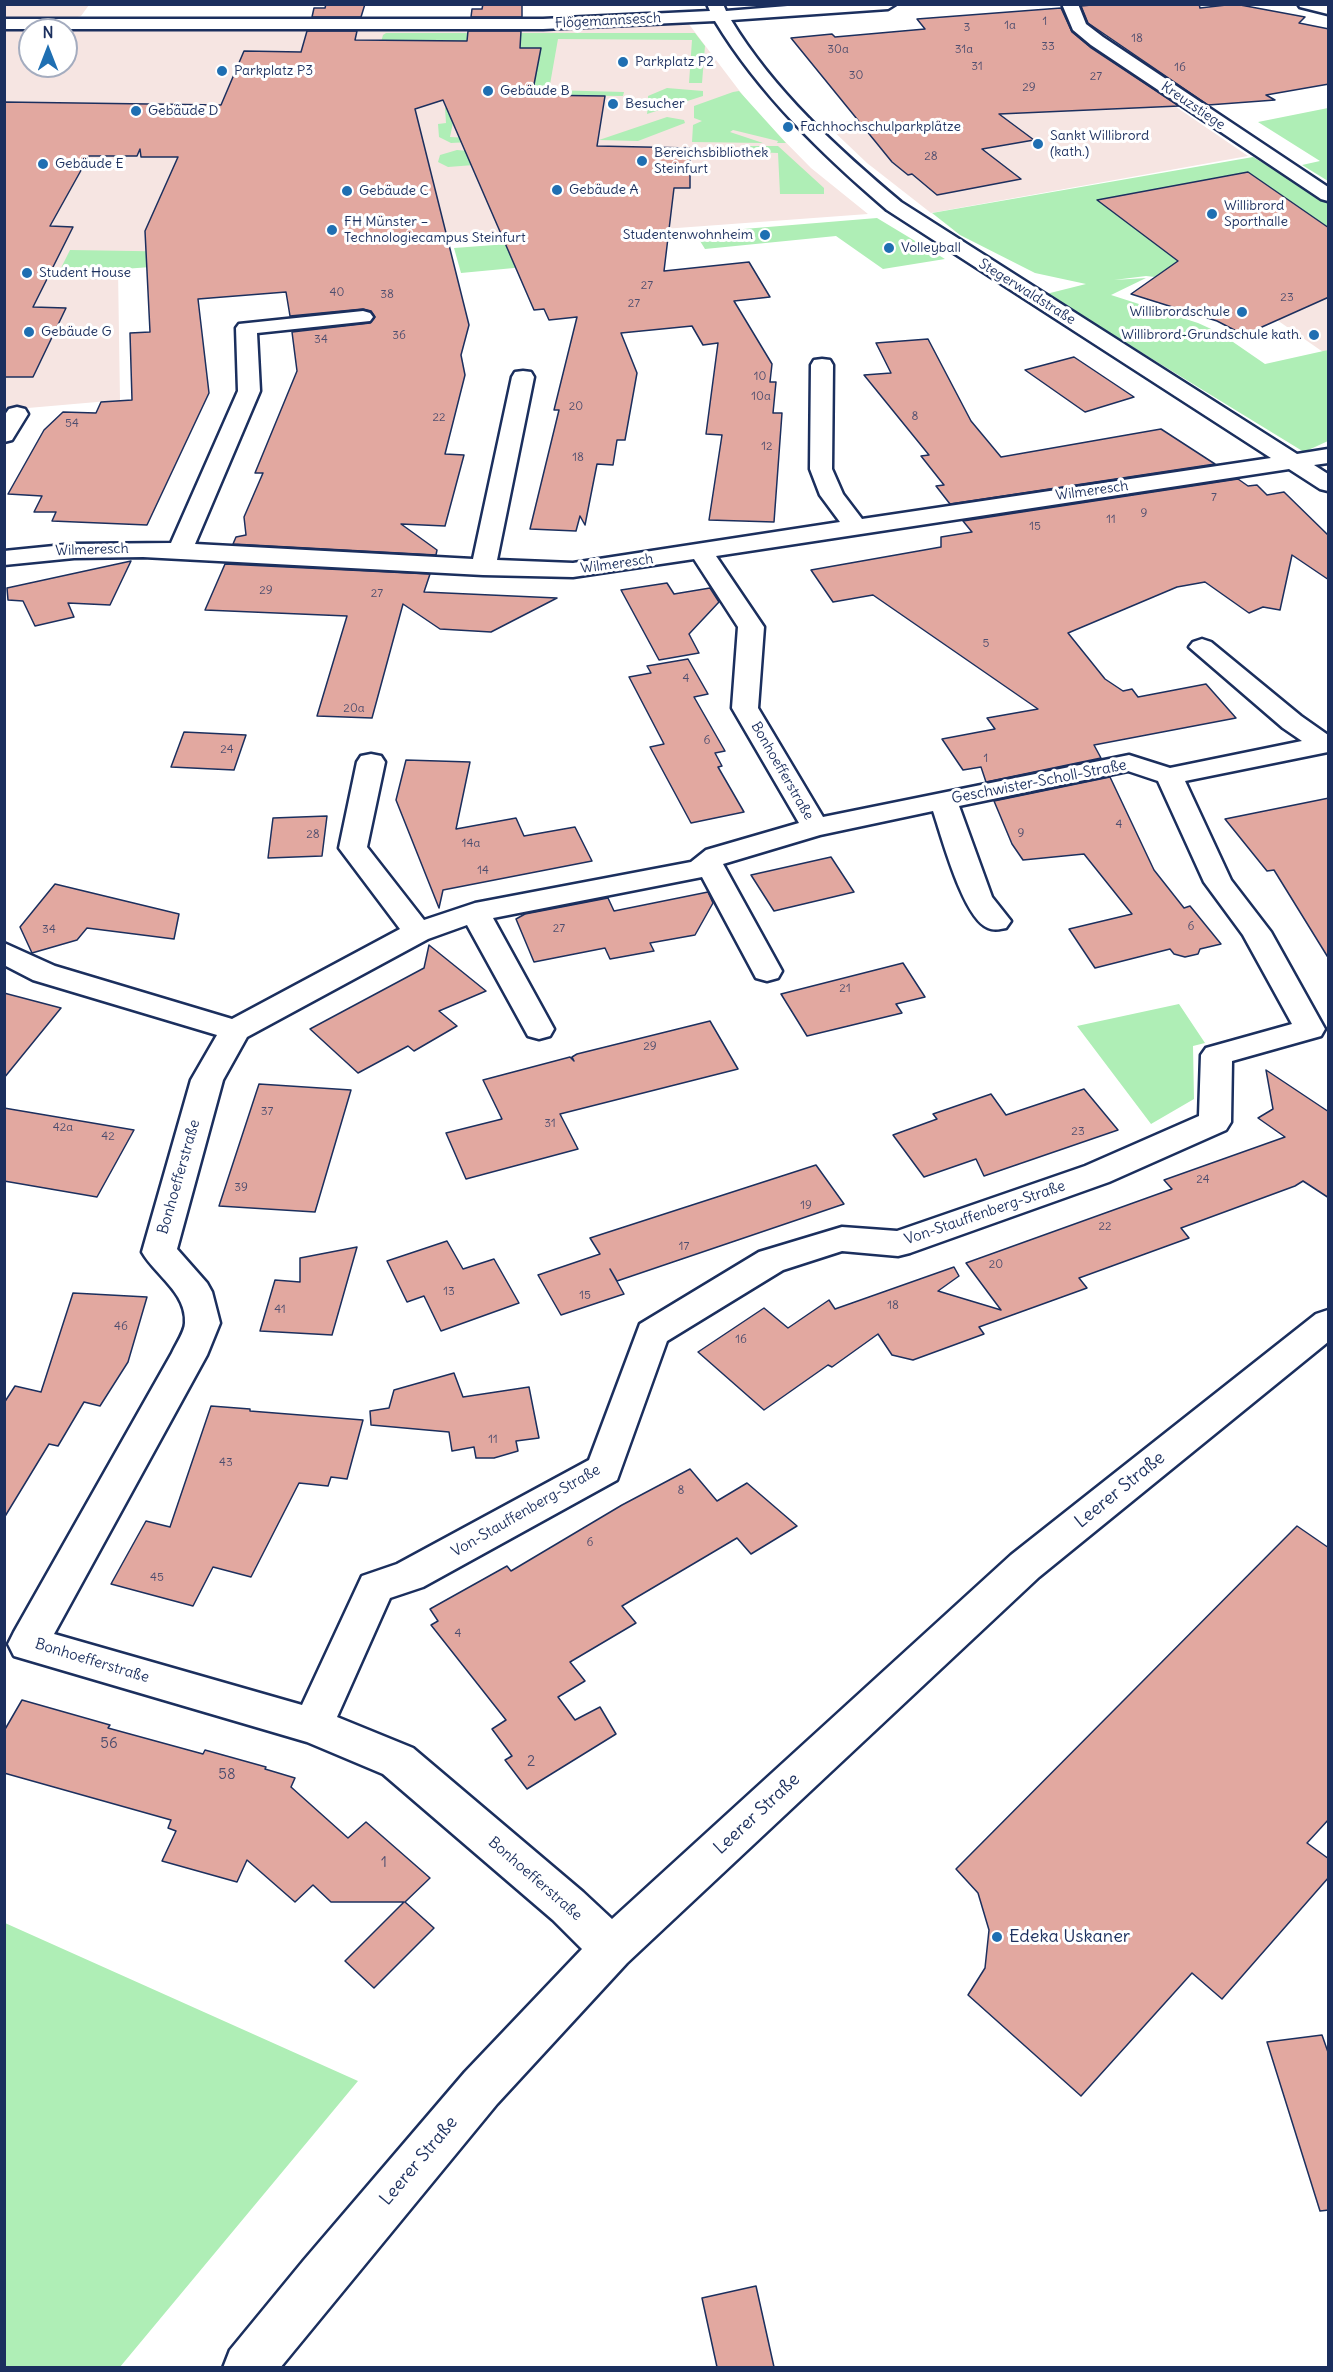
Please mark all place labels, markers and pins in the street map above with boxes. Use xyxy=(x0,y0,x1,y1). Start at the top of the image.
place label: Parkplatz P2 xyxy=(635,54,714,70)
marker: Parkplatz P2 xyxy=(616,55,630,69)
place label: Parkplatz P3 xyxy=(234,63,313,79)
marker: Parkplatz P3 xyxy=(215,64,229,78)
place label: Gebäude B xyxy=(500,83,570,99)
marker: Gebäude B xyxy=(481,84,495,98)
place label: Besucher xyxy=(625,96,685,112)
marker: Besucher xyxy=(606,97,620,111)
place label: Gebäude D xyxy=(148,103,218,119)
marker: Gebäude D xyxy=(129,104,143,118)
place label: Fachhochschulparkplätze xyxy=(800,119,961,135)
marker: Fachhochschulparkplätze xyxy=(781,120,795,134)
place label: Sankt Willibrord (kath.) xyxy=(1050,128,1149,160)
marker: Sankt Willibrord (kath.) xyxy=(1031,137,1045,151)
place label: Bereichsbibliothek Steinfurt xyxy=(654,145,768,178)
marker: Bereichsbibliothek Steinfurt xyxy=(635,154,649,168)
place label: Gebäude E xyxy=(55,156,124,172)
marker: Gebäude E xyxy=(36,157,50,171)
place label: Gebäude A xyxy=(569,182,638,198)
place label: Gebäude C xyxy=(359,183,429,199)
marker: Gebäude A xyxy=(550,183,564,197)
marker: Gebäude C xyxy=(340,184,354,198)
place label: Willibrord Sporthalle xyxy=(1224,198,1288,231)
marker: Willibrord Sporthalle xyxy=(1205,207,1219,221)
place label: FH Münster – Technologiecampus Steinfurt xyxy=(344,214,526,246)
marker: FH Münster – Technologiecampus Steinfurt xyxy=(325,223,339,237)
place label: Studentenwohnheim xyxy=(623,227,753,243)
marker: Studentenwohnheim xyxy=(758,228,772,242)
place label: Volleyball xyxy=(901,240,961,256)
marker: Volleyball xyxy=(882,241,896,255)
place label: Student House xyxy=(39,265,131,281)
marker: Student House xyxy=(20,266,34,280)
place label: Willibrordschule xyxy=(1129,304,1230,320)
marker: Willibrordschule xyxy=(1235,305,1249,319)
place label: Gebäude G xyxy=(41,324,112,340)
marker: Gebäude G xyxy=(22,325,36,339)
place label: Willibrord-Grundschule kath. xyxy=(1121,327,1302,343)
marker: Willibrord-Grundschule kath. xyxy=(1307,328,1321,342)
place label: Edeka Uskaner xyxy=(1009,1926,1130,1948)
marker: Edeka Uskaner xyxy=(990,1930,1004,1944)

